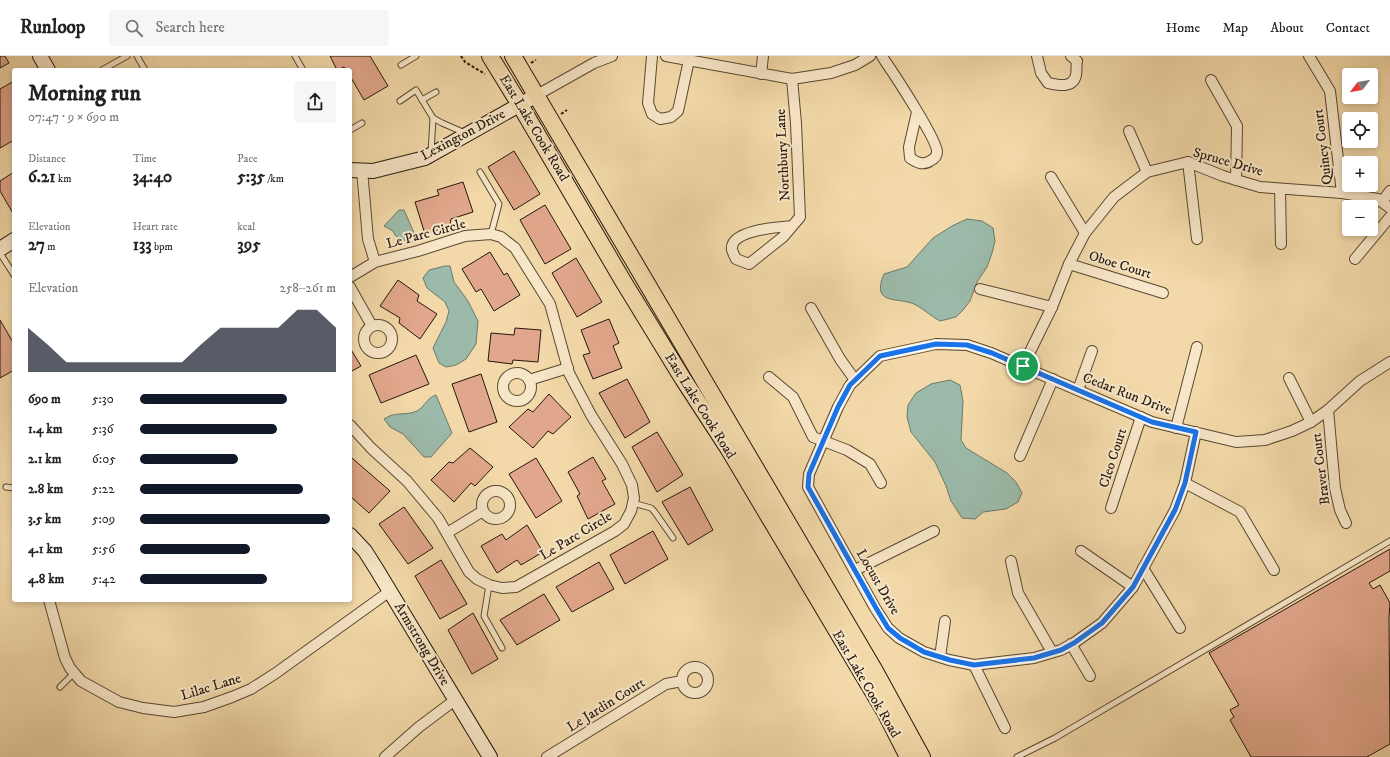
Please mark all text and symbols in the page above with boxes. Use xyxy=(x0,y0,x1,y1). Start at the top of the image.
search box xyxy=(109,10,389,46)
text: Runloop xyxy=(20,16,85,39)
icon: search xyxy=(123,17,145,39)
text: Search here xyxy=(155,18,225,37)
text: Home xyxy=(1166,19,1200,37)
text: Map xyxy=(1222,19,1248,37)
text: About xyxy=(1270,19,1304,37)
text: Contact xyxy=(1326,19,1370,37)
north arrow xyxy=(1342,68,1378,104)
map controls xyxy=(1342,68,1378,236)
street label: East Lake Cook Road xyxy=(495,71,573,185)
text: Morning run xyxy=(28,80,141,107)
button: share xyxy=(294,81,336,123)
street label: Lexington Drive xyxy=(418,105,509,165)
street label: Northbury Lane xyxy=(772,108,794,202)
street label: Quincy Court xyxy=(1309,108,1337,186)
text: 07:47 · 9 × 690 m xyxy=(28,109,119,125)
button: locate xyxy=(1342,112,1378,148)
street label: Spruce Drive xyxy=(1191,143,1265,181)
text: Distance xyxy=(28,152,66,166)
text: Time xyxy=(133,152,157,166)
text: Pace xyxy=(237,152,258,166)
button: + xyxy=(1342,156,1378,192)
text: 6.21 xyxy=(28,166,55,188)
text: 34:40 xyxy=(133,166,172,188)
text: 5:35 xyxy=(237,166,265,188)
text: km xyxy=(55,172,72,186)
text: /km xyxy=(265,172,284,186)
button: − xyxy=(1342,200,1378,236)
street label: Le Parc Circle xyxy=(384,215,468,253)
text: Elevation xyxy=(28,220,71,234)
text: Heart rate xyxy=(133,220,178,234)
text: kcal xyxy=(237,220,255,234)
text: 27 xyxy=(28,234,45,256)
text: 133 xyxy=(133,234,152,256)
text: 395 xyxy=(237,234,261,256)
text: m xyxy=(45,240,56,254)
text: bpm xyxy=(152,240,173,254)
street label: Oboe Court xyxy=(1086,247,1154,283)
text: Elevation xyxy=(28,280,78,296)
text: 258–261 m xyxy=(279,280,336,296)
pin xyxy=(1006,349,1040,383)
street label: East Lake Cook Road xyxy=(660,350,740,462)
icon: arrive xyxy=(1012,355,1034,377)
street label: Cedar Run Drive xyxy=(1080,369,1174,419)
text: 690 m xyxy=(28,391,61,407)
text: 5:30 xyxy=(92,391,114,407)
text: 1.4 km xyxy=(28,421,62,437)
text: 5:36 xyxy=(92,421,113,437)
street label: Cleo Court xyxy=(1095,425,1131,490)
street label: Braver Court xyxy=(1308,431,1334,506)
text: 2.1 km xyxy=(28,451,61,467)
text: 6:05 xyxy=(92,451,116,467)
text: 2.8 km xyxy=(28,481,63,497)
text: 5:22 xyxy=(92,481,115,497)
street label: Le Parc Circle xyxy=(537,507,616,565)
text: 3.5 km xyxy=(28,511,61,527)
text: 5:09 xyxy=(92,511,115,527)
text: 4.1 km xyxy=(28,541,63,557)
text: 5:56 xyxy=(92,541,115,557)
street label: Locust Drive xyxy=(852,546,904,618)
text: 4.8 km xyxy=(28,571,64,587)
text: 5:42 xyxy=(92,571,116,587)
street label: Armstrong Drive xyxy=(390,599,454,689)
street label: East Lake Cook Road xyxy=(828,627,904,741)
street label: Lilac Lane xyxy=(179,669,243,705)
street label: Le Jardin Court xyxy=(564,674,649,736)

